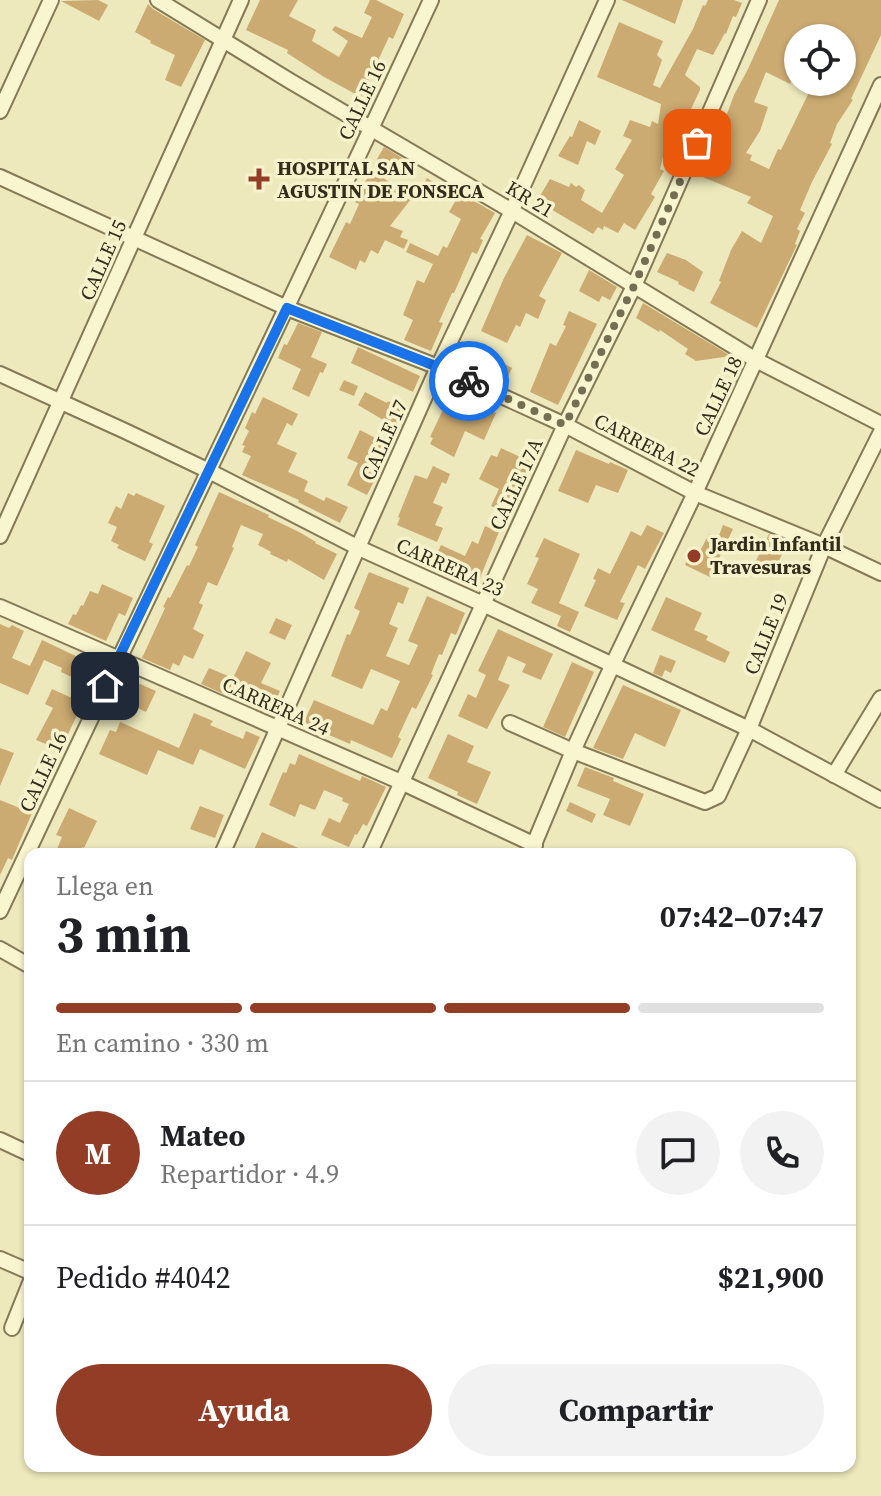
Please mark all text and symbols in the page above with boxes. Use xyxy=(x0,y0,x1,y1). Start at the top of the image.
map controls xyxy=(784,24,856,96)
button: locate xyxy=(784,24,856,96)
street label: CALLE 16 xyxy=(331,55,393,145)
pin xyxy=(663,109,731,177)
icon: bag xyxy=(675,121,719,165)
place label: HOSPITAL SAN AGUSTIN DE FONSECA xyxy=(277,154,485,205)
marker: HOSPITAL SAN AGUSTIN DE FONSECA xyxy=(248,168,270,190)
street label: KR 21 xyxy=(501,174,559,224)
street label: CALLE 15 xyxy=(73,215,133,305)
courier xyxy=(429,341,509,421)
street label: CALLE 18 xyxy=(687,351,749,441)
icon: bike xyxy=(447,359,491,403)
street label: CALLE 17 xyxy=(354,395,414,485)
street label: CARRERA 22 xyxy=(589,406,705,484)
street label: CALLE 17A xyxy=(482,433,550,535)
place label: Jardin Infantil Travesuras xyxy=(708,530,841,581)
street label: CARRERA 23 xyxy=(392,531,508,603)
marker: Jardin Infantil Travesuras xyxy=(685,547,703,565)
street label: CALLE 19 xyxy=(737,589,795,679)
pin xyxy=(71,652,139,720)
icon: home xyxy=(83,664,127,708)
street label: CARRERA 24 xyxy=(218,670,334,742)
street label: CALLE 16 xyxy=(12,727,74,817)
text: Llega en xyxy=(56,868,154,904)
text: 07:42–07:47 xyxy=(660,896,824,937)
text: 3 min xyxy=(56,898,191,969)
text: En camino · 330 m xyxy=(56,1025,269,1061)
button: chat xyxy=(636,1111,720,1195)
button: phone xyxy=(740,1111,824,1195)
text: Mateo xyxy=(160,1115,245,1156)
text: M xyxy=(85,1133,111,1174)
text: Repartidor · 4.9 xyxy=(160,1156,339,1192)
text: Pedido #4042 xyxy=(56,1257,231,1298)
text: $21,900 xyxy=(717,1257,824,1298)
button: Ayuda xyxy=(56,1364,432,1456)
button: Compartir xyxy=(448,1364,824,1456)

